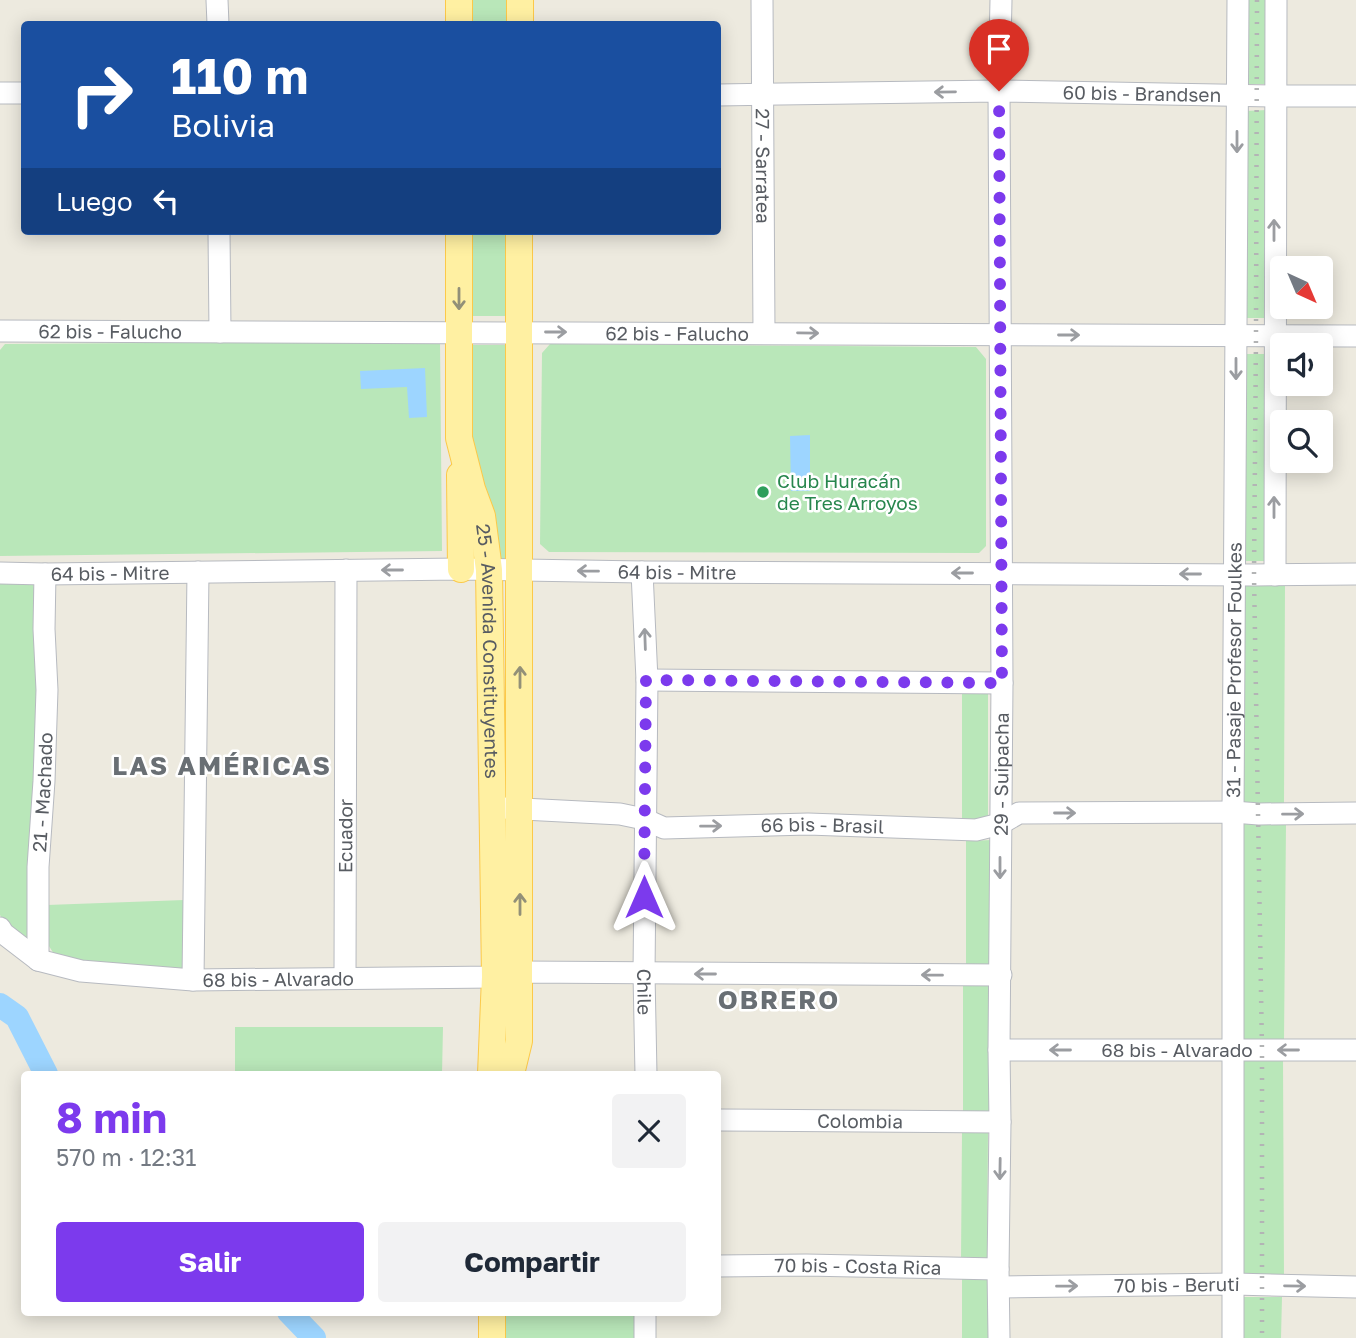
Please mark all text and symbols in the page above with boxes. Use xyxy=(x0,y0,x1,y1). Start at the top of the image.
pin xyxy=(969,19,1029,91)
icon: arrive xyxy=(980,30,1018,68)
text: 110 m xyxy=(171,46,308,105)
icon: right xyxy=(56,49,147,140)
street label: 60 bis - Brandsen xyxy=(1062,80,1221,106)
one-way arrow xyxy=(934,85,957,99)
text: Bolivia xyxy=(171,106,275,144)
street label: 27 - Sarratea xyxy=(752,108,775,224)
one-way arrow xyxy=(1231,130,1244,153)
icon: left xyxy=(147,182,185,220)
text: Luego xyxy=(56,186,133,217)
one-way arrow xyxy=(1268,219,1281,242)
north arrow xyxy=(1270,256,1334,318)
map controls xyxy=(1270,256,1333,473)
one-way arrow xyxy=(452,287,466,310)
street label: 62 bis - Falucho xyxy=(38,319,182,343)
street label: 62 bis - Falucho xyxy=(605,321,749,345)
one-way arrow xyxy=(544,325,567,339)
one-way arrow xyxy=(796,326,819,340)
one-way arrow xyxy=(1057,328,1080,342)
button: sound xyxy=(1270,333,1333,396)
one-way arrow xyxy=(1229,357,1243,380)
button: search xyxy=(1270,410,1333,473)
place label: Club Huracán de Tres Arroyos xyxy=(777,469,918,514)
marker: Club Huracán de Tres Arroyos xyxy=(755,484,771,500)
one-way arrow xyxy=(1267,495,1281,518)
street label: 25 - Avenida Constituyentes xyxy=(472,522,504,779)
street label: 31 - Pasaje Profesor Foulkes xyxy=(1221,542,1246,798)
street label: 64 bis - Mitre xyxy=(617,560,736,583)
street label: 64 bis - Mitre xyxy=(50,561,170,585)
one-way arrow xyxy=(381,563,404,577)
one-way arrow xyxy=(577,564,600,578)
one-way arrow xyxy=(951,566,974,580)
one-way arrow xyxy=(1179,567,1202,581)
one-way arrow xyxy=(638,628,651,651)
one-way arrow xyxy=(513,665,527,688)
street label: 29 - Suipacha xyxy=(989,712,1013,836)
street label: 21 - Machado xyxy=(27,732,57,853)
district label: LAS AMÉRICAS xyxy=(112,750,332,781)
street label: Ecuador xyxy=(333,798,356,873)
one-way arrow xyxy=(1054,806,1077,820)
one-way arrow xyxy=(1281,807,1304,821)
street label: 66 bis - Brasil xyxy=(760,812,884,838)
one-way arrow xyxy=(699,820,722,833)
one-way arrow xyxy=(993,857,1007,880)
position arrow xyxy=(607,860,681,934)
one-way arrow xyxy=(513,893,527,916)
street label: 68 bis - Alvarado xyxy=(202,966,354,991)
one-way arrow xyxy=(694,967,717,981)
street label: Chile xyxy=(633,968,657,1015)
one-way arrow xyxy=(921,968,944,982)
district label: OBRERO xyxy=(718,984,840,1015)
street label: 68 bis - Alvarado xyxy=(1101,1038,1253,1061)
one-way arrow xyxy=(1049,1043,1072,1057)
one-way arrow xyxy=(1277,1043,1300,1057)
text: 8 min xyxy=(56,1092,167,1142)
button: close xyxy=(612,1094,686,1168)
street label: Colombia xyxy=(817,1109,903,1132)
text: 570 m · 12:31 xyxy=(56,1143,196,1171)
one-way arrow xyxy=(993,1158,1006,1181)
button: Salir xyxy=(56,1222,364,1302)
button: Compartir xyxy=(378,1222,686,1302)
street label: 70 bis - Costa Rica xyxy=(774,1253,942,1279)
street label: 70 bis - Beruti xyxy=(1114,1272,1240,1297)
one-way arrow xyxy=(1055,1279,1078,1293)
one-way arrow xyxy=(1283,1279,1306,1292)

